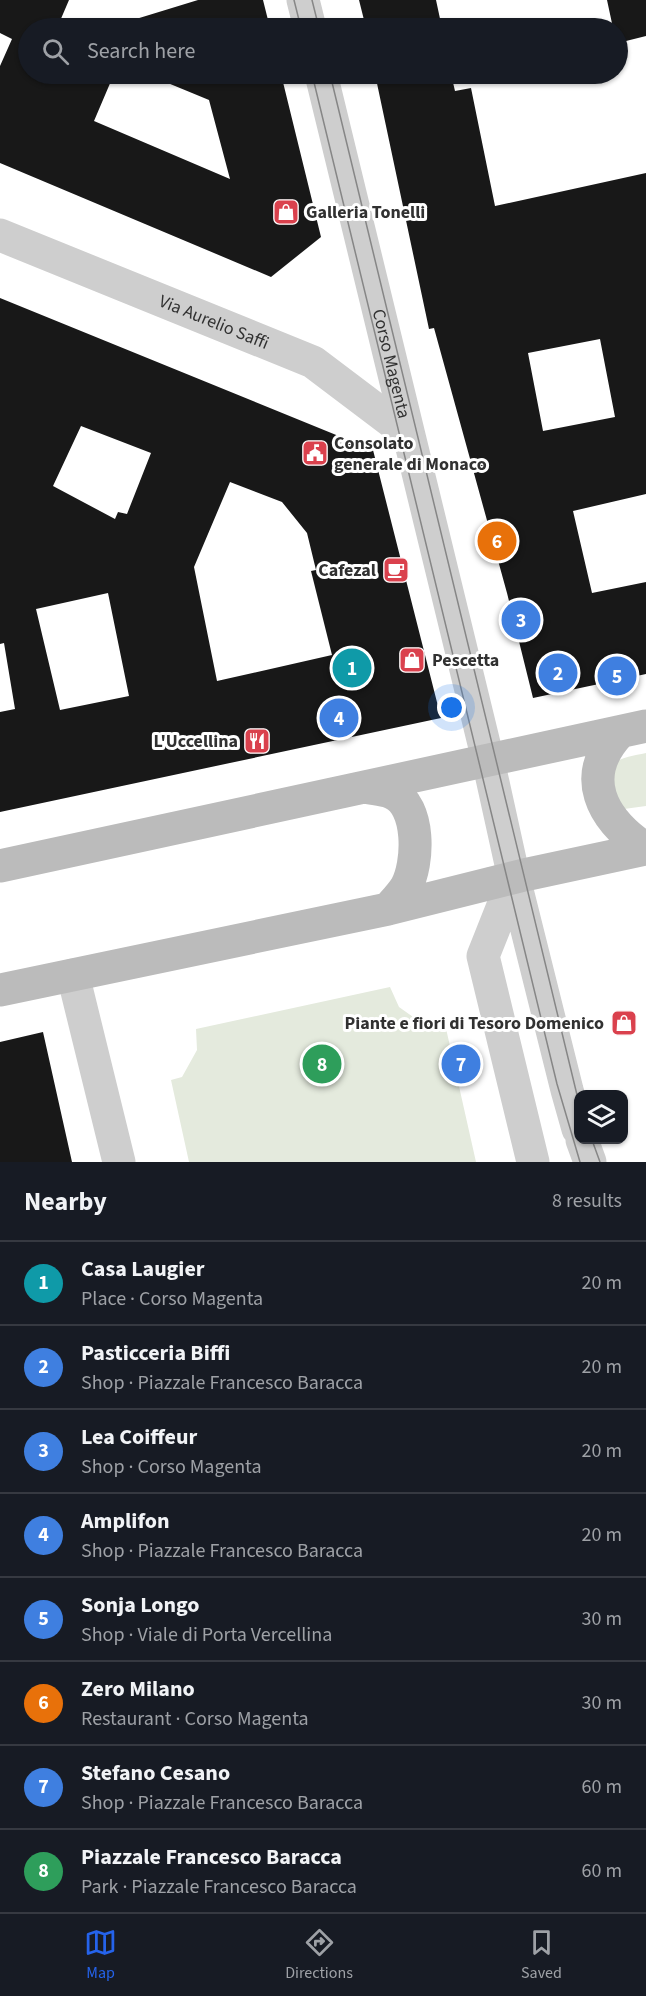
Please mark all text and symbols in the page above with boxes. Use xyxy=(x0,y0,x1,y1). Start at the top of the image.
search box xyxy=(18,18,628,84)
icon: search xyxy=(39,35,72,68)
text: Search here xyxy=(87,35,195,67)
shop icon: Galleria Tonelli xyxy=(271,197,301,227)
place label: Galleria Tonelli xyxy=(306,200,425,225)
street label: Via Aurelio Saffi xyxy=(155,288,273,355)
street label: Corso Magenta xyxy=(366,306,417,421)
place label: Consolato generale di Monaco xyxy=(334,431,487,477)
public building icon: Consolato generale di Monaco xyxy=(300,438,330,468)
pin: 6 xyxy=(478,518,516,564)
cafe icon: Cafezal xyxy=(381,555,411,585)
place label: Cafezal xyxy=(318,558,376,583)
pin: 3 xyxy=(502,598,540,642)
shop icon: Pescetta xyxy=(397,645,427,675)
pin: 1 xyxy=(332,646,372,690)
place label: Pescetta xyxy=(432,648,499,673)
pin: 2 xyxy=(538,650,578,696)
pin: 5 xyxy=(598,654,636,698)
your location xyxy=(437,693,466,722)
pin: 4 xyxy=(320,696,358,740)
restaurant icon: L'Uccellina xyxy=(242,726,272,756)
place label: L'Uccellina xyxy=(154,729,238,754)
shop icon: Piante e fiori di Tesoro Domenico xyxy=(609,1008,639,1038)
place label: Piante e fiori di Tesoro Domenico xyxy=(345,1011,604,1036)
pin: 8 xyxy=(302,1042,342,1086)
pin: 7 xyxy=(442,1042,480,1086)
map controls xyxy=(574,1090,628,1144)
button: layers xyxy=(574,1090,628,1144)
text: Nearby xyxy=(24,1183,107,1220)
text: 8 results xyxy=(552,1187,622,1215)
text: Casa Laugier xyxy=(81,1253,205,1285)
text: 1 xyxy=(38,1269,49,1297)
text: 20 m xyxy=(582,1269,622,1297)
text: Place · Corso Magenta xyxy=(81,1285,263,1313)
text: Pasticceria Biffi xyxy=(81,1337,230,1369)
text: 2 xyxy=(38,1353,49,1381)
text: 20 m xyxy=(582,1353,622,1381)
text: Shop · Piazzale Francesco Baracca xyxy=(81,1369,363,1397)
text: Lea Coiffeur xyxy=(81,1421,197,1453)
text: 3 xyxy=(38,1437,49,1465)
text: 20 m xyxy=(582,1437,622,1465)
text: Shop · Corso Magenta xyxy=(81,1453,262,1481)
text: Amplifon xyxy=(81,1505,170,1537)
text: 4 xyxy=(38,1521,49,1549)
text: 20 m xyxy=(582,1521,622,1549)
text: Shop · Piazzale Francesco Baracca xyxy=(81,1537,363,1565)
text: Sonja Longo xyxy=(81,1589,200,1621)
text: 5 xyxy=(38,1605,49,1633)
text: 30 m xyxy=(582,1605,622,1633)
text: Shop · Viale di Porta Vercellina xyxy=(81,1621,332,1649)
text: Zero Milano xyxy=(81,1673,195,1705)
text: 6 xyxy=(38,1689,49,1717)
text: 30 m xyxy=(582,1689,622,1717)
text: Restaurant · Corso Magenta xyxy=(81,1705,309,1733)
text: Stefano Cesano xyxy=(81,1757,230,1789)
text: 7 xyxy=(38,1773,49,1801)
text: 60 m xyxy=(582,1773,622,1801)
text: Shop · Piazzale Francesco Baracca xyxy=(81,1789,363,1817)
text: Piazzale Francesco Baracca xyxy=(81,1841,342,1873)
text: 8 xyxy=(38,1857,49,1885)
text: 60 m xyxy=(582,1857,622,1885)
text: Park · Piazzale Francesco Baracca xyxy=(81,1873,357,1901)
tab: Map xyxy=(84,1926,117,1984)
tab: Directions xyxy=(285,1926,353,1984)
tab: Saved xyxy=(521,1926,562,1984)

